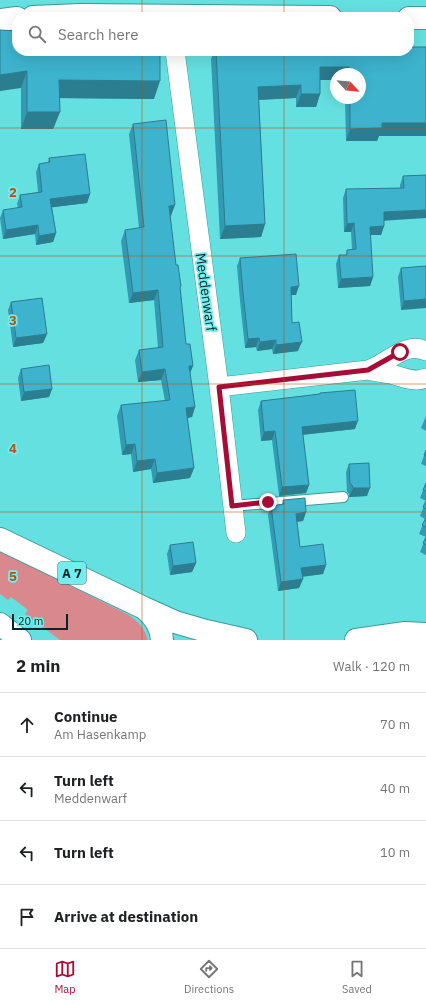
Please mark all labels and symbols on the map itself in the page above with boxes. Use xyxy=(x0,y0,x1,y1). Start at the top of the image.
north arrow xyxy=(330,68,366,104)
text: 2 xyxy=(9,184,17,201)
street label: Meddenwarf xyxy=(192,252,220,333)
text: 3 xyxy=(9,312,17,329)
route start xyxy=(391,343,409,361)
text: 4 xyxy=(9,440,17,457)
route end xyxy=(259,493,277,511)
road number: A 7 xyxy=(58,562,86,584)
text: 5 xyxy=(9,568,17,585)
scale bar xyxy=(12,612,68,631)

